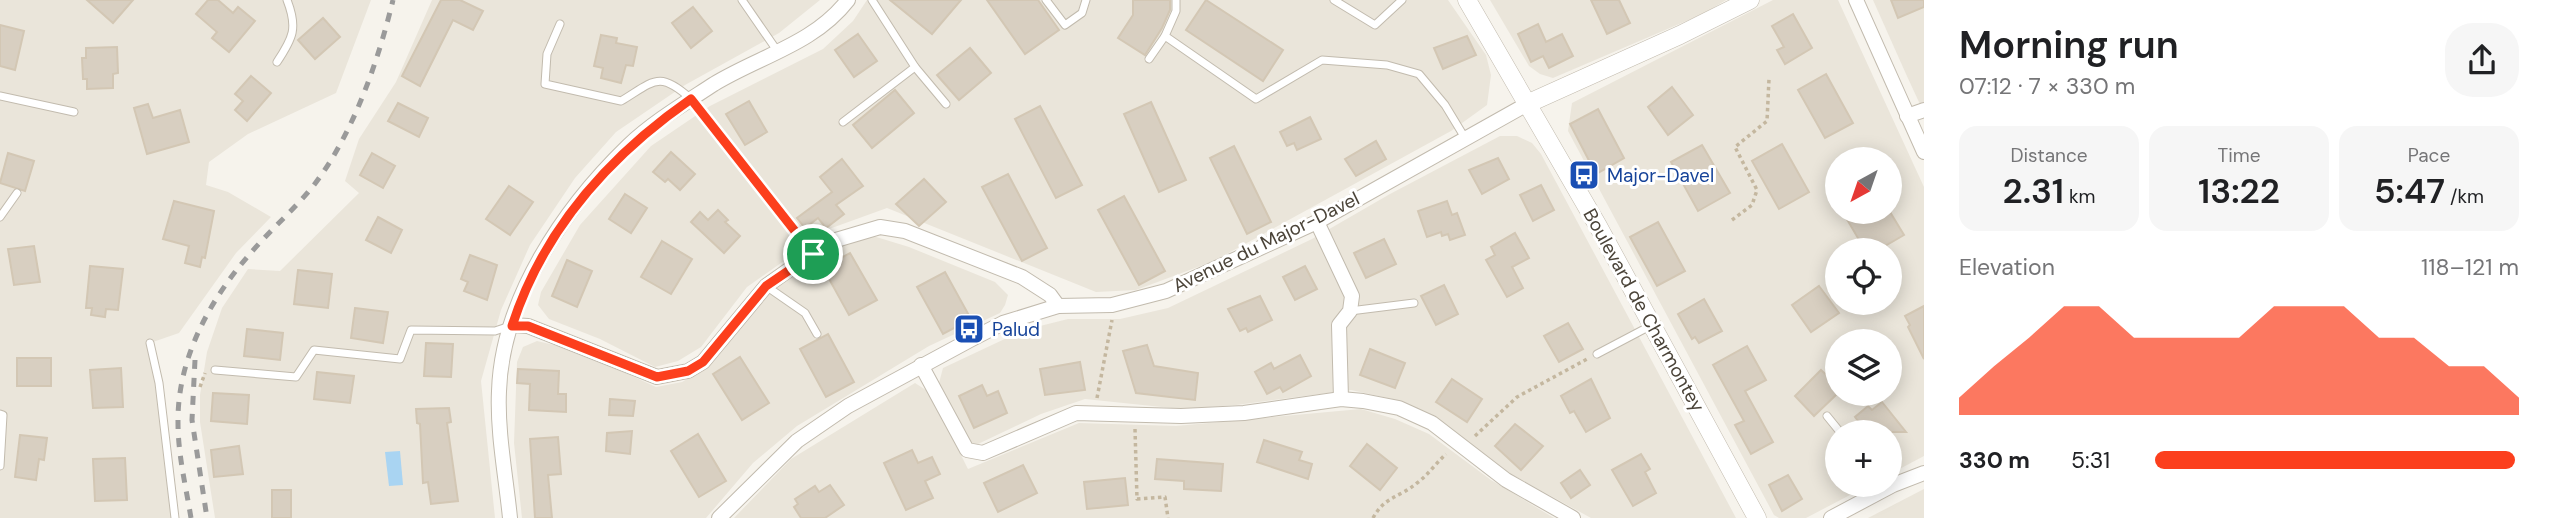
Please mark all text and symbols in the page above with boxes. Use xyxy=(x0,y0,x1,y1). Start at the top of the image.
text: Morning run xyxy=(1959,20,2179,70)
button: share xyxy=(2445,23,2519,97)
text: 07:12 · 7 × 330 m xyxy=(1959,71,2135,101)
text: Distance xyxy=(2010,143,2088,168)
text: Time xyxy=(2218,143,2260,168)
text: Pace xyxy=(2408,143,2450,168)
north arrow xyxy=(1825,147,1902,224)
map controls xyxy=(1825,147,1902,497)
bus stop icon: Major-Davel xyxy=(1567,158,1601,192)
place label: Major-Davel xyxy=(1607,163,1714,188)
text: 2.31 xyxy=(2003,168,2064,214)
text: 13:22 xyxy=(2198,168,2280,214)
text: 5:47 xyxy=(2374,168,2445,214)
text: km xyxy=(2064,184,2095,209)
text: /km xyxy=(2445,184,2484,209)
street label: Avenue du Major-Davel xyxy=(1169,186,1363,298)
street label: Boulevard de Charmontey xyxy=(1578,204,1711,416)
pin xyxy=(783,224,843,284)
icon: arrive xyxy=(794,235,832,273)
button: locate xyxy=(1825,238,1902,315)
text: Elevation xyxy=(1959,252,2055,282)
text: 118–121 m xyxy=(2421,252,2519,282)
bus stop icon: Palud xyxy=(952,312,986,346)
place label: Palud xyxy=(992,317,1040,342)
button: layers xyxy=(1825,329,1902,406)
button: + xyxy=(1825,420,1902,497)
text: 330 m xyxy=(1959,445,2030,475)
text: 5:31 xyxy=(2071,445,2110,475)

